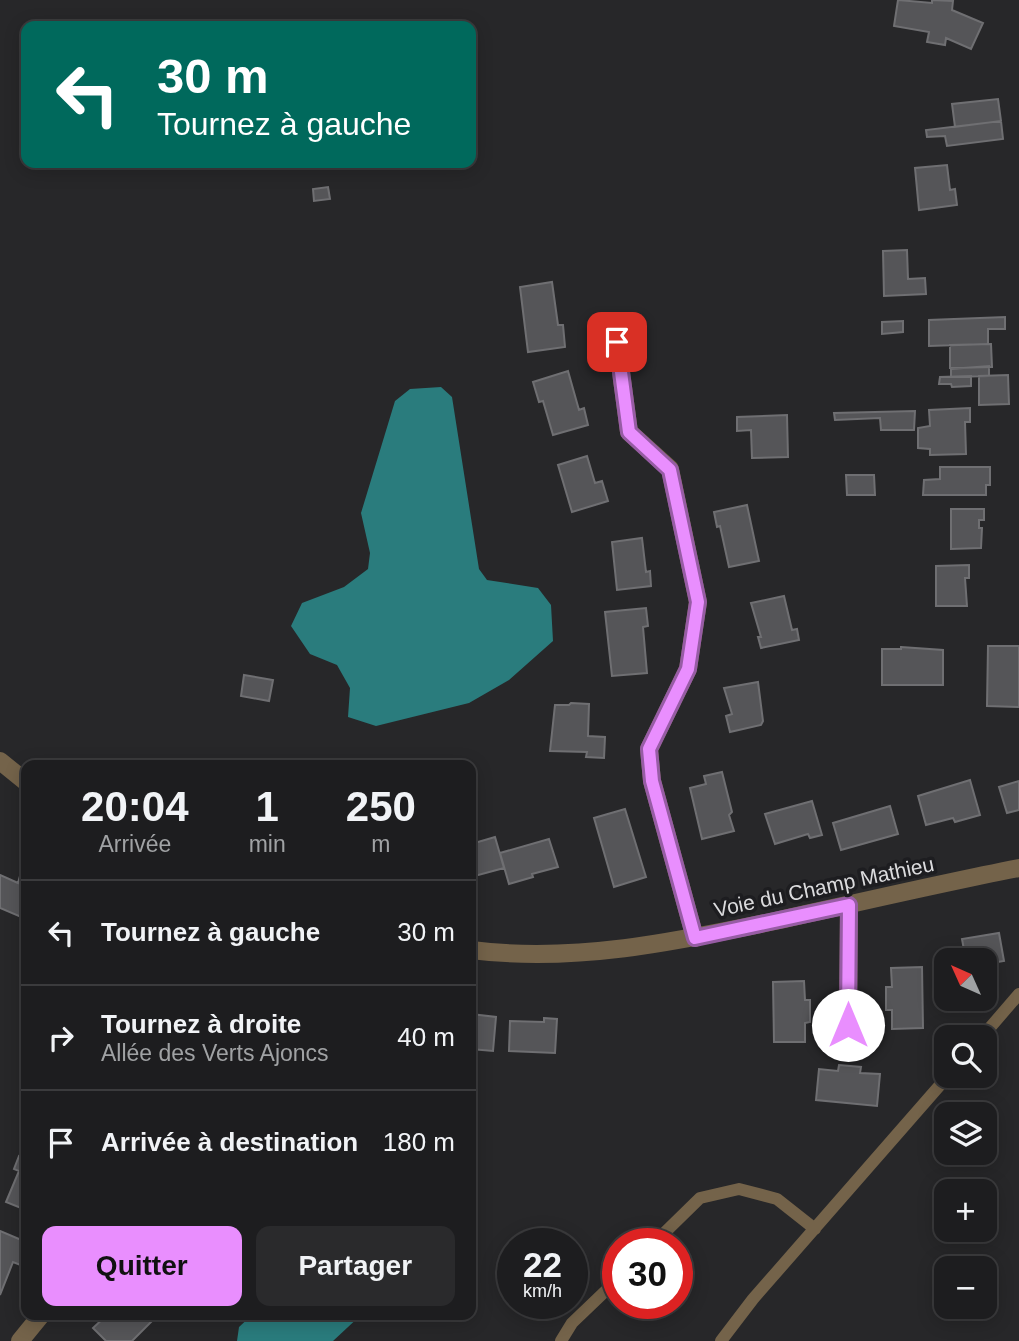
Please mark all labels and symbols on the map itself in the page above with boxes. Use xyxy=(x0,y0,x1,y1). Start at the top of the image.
pin xyxy=(587,312,647,372)
street label: Voie du Champ Mathieu xyxy=(712,852,936,921)
north arrow xyxy=(934,948,998,1012)
position arrow xyxy=(811,988,885,1062)
speed limit sign: 30 xyxy=(602,1228,693,1319)

